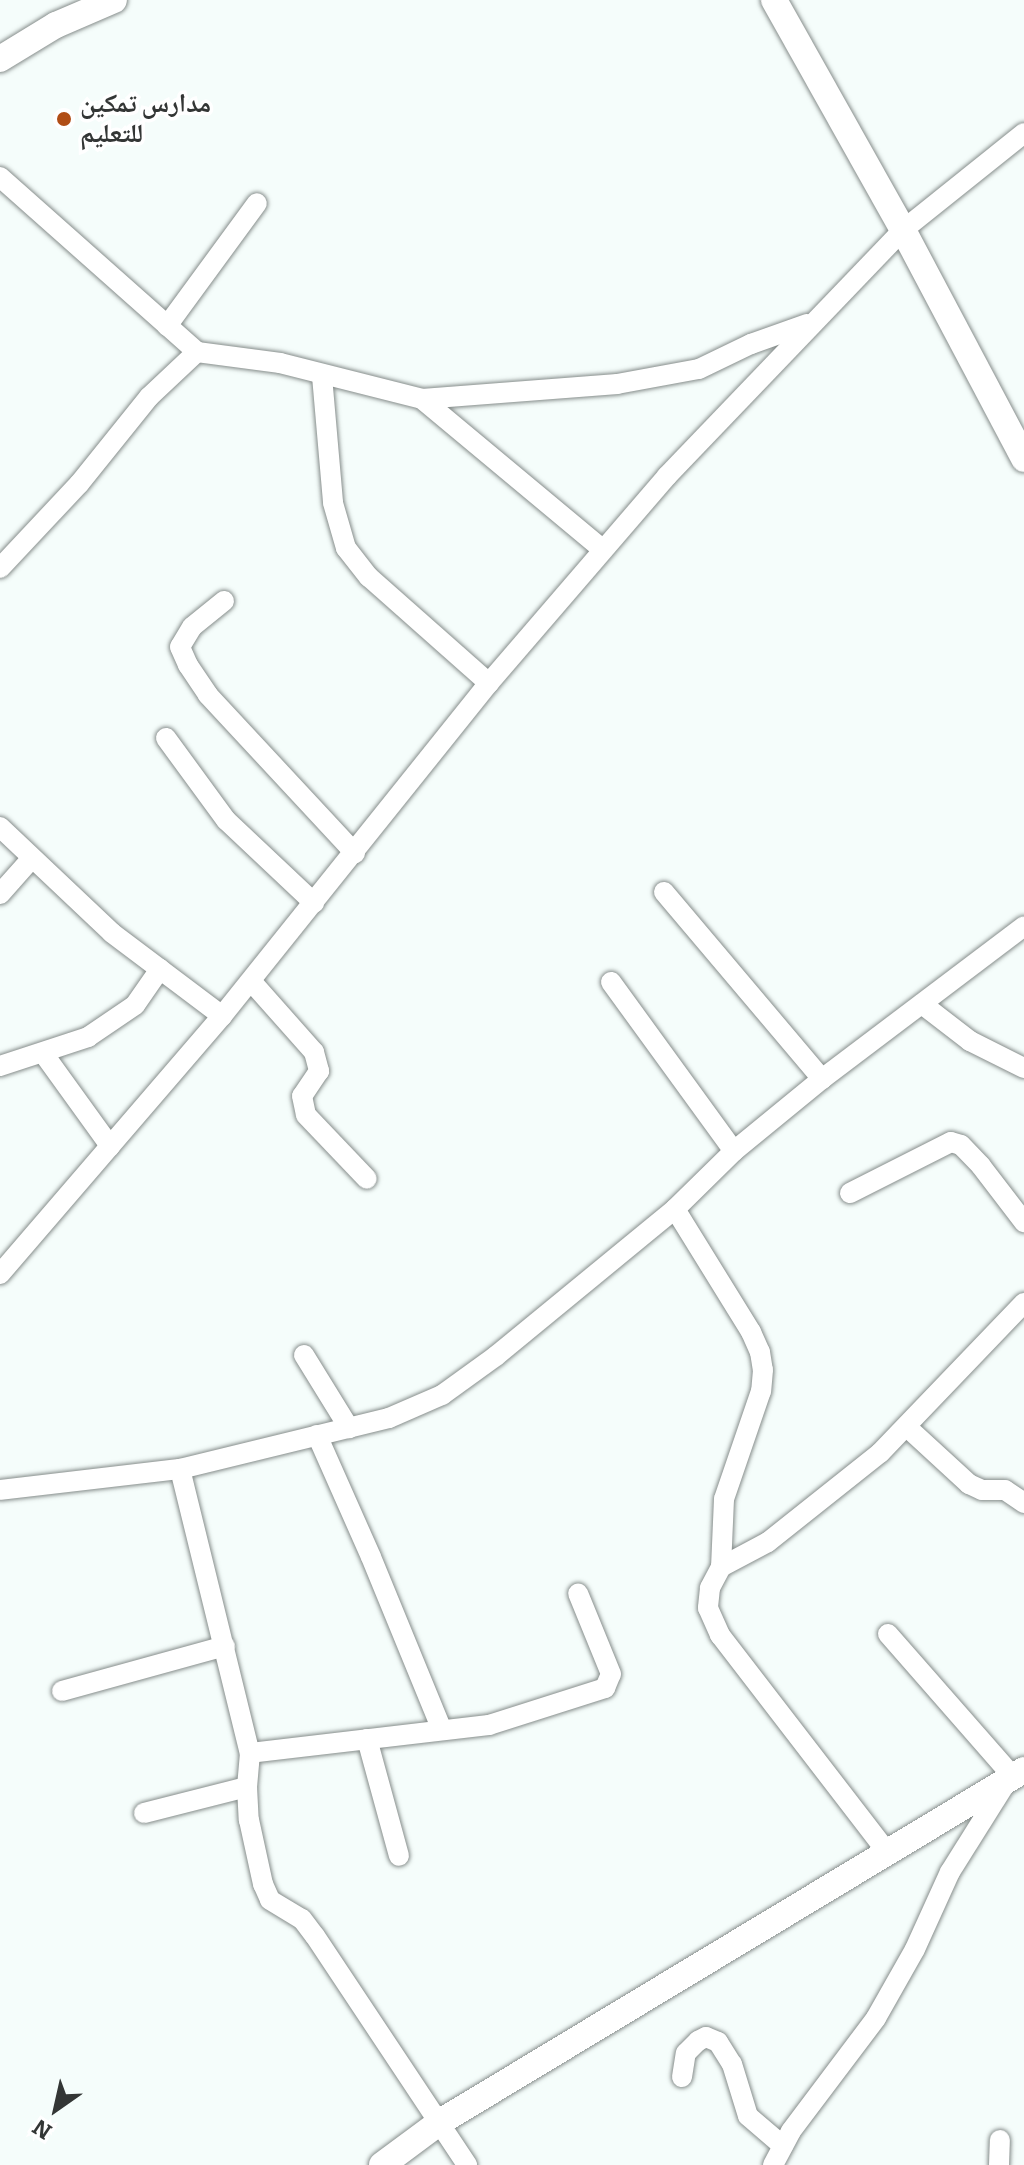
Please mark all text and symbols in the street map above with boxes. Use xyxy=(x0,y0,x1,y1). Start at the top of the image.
place label: مدارس تمكين للتعليم xyxy=(80,88,211,150)
marker: مدارس تمكين للتعليم xyxy=(55,110,73,128)
north arrow xyxy=(16,2069,96,2149)
text: N xyxy=(28,2113,57,2145)

